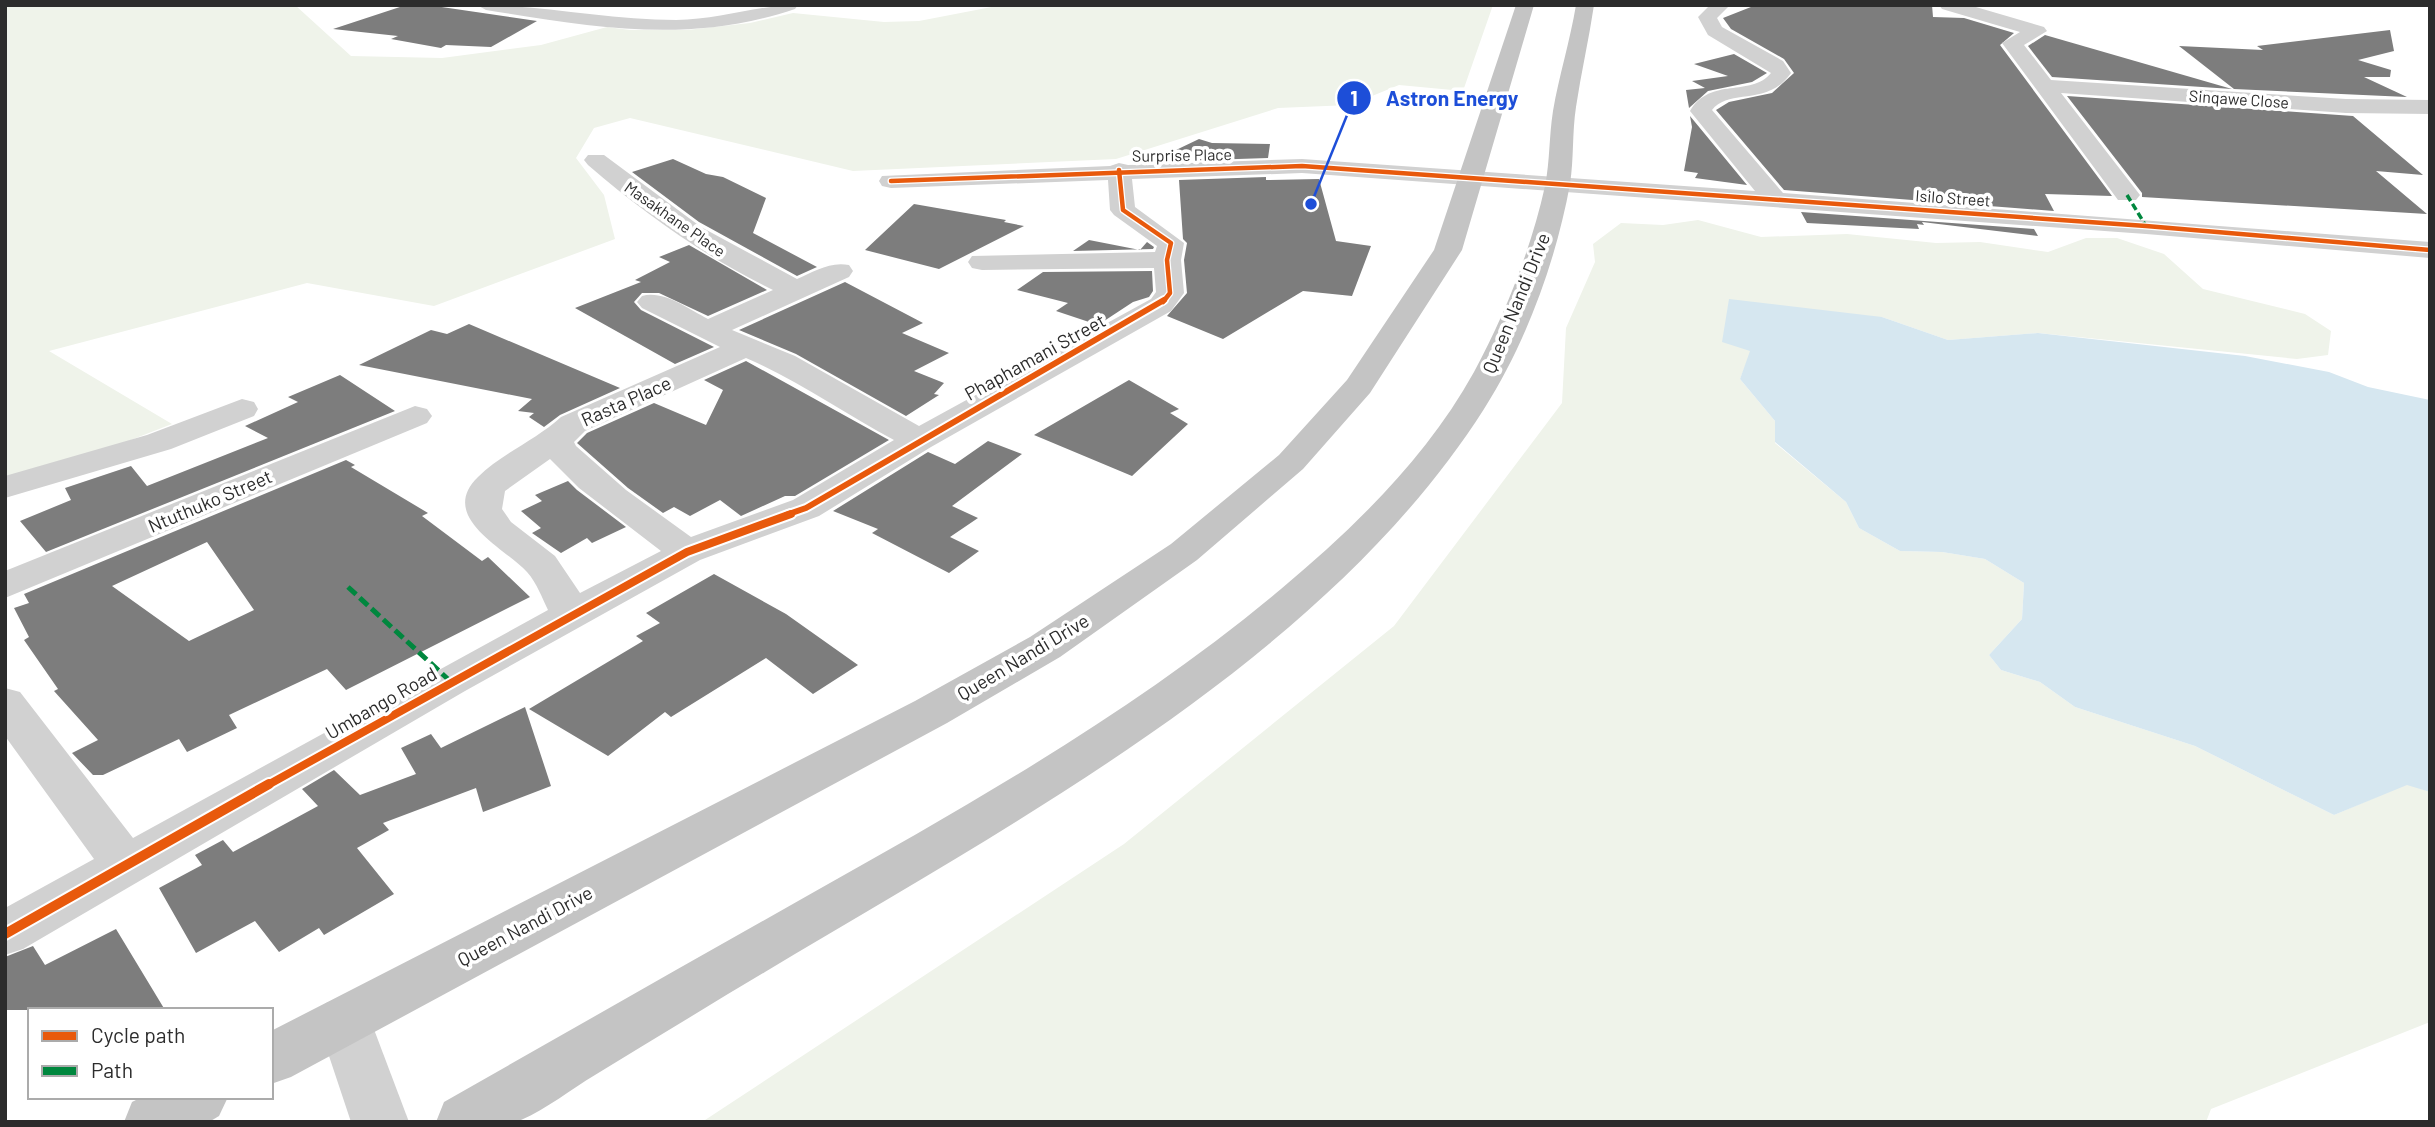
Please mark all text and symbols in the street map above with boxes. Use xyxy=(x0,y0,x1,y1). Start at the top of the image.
callout: Astron Energy xyxy=(1336,77,1532,119)
text: 1 xyxy=(1350,85,1358,110)
text: Astron Energy xyxy=(1386,85,1519,110)
street label: Sinqawe Close xyxy=(2188,86,2290,111)
street label: Surprise Place xyxy=(1132,144,1232,165)
street label: Masakhane Place xyxy=(621,177,729,260)
street label: Isilo Street xyxy=(1915,185,1991,210)
street label: Queen Nandi Drive xyxy=(1477,229,1554,376)
street label: Phaphamani Street xyxy=(960,308,1109,405)
street label: Rasta Place xyxy=(577,370,674,431)
street label: Ntuthuko Street xyxy=(144,464,275,537)
street label: Queen Nandi Drive xyxy=(953,608,1093,705)
street label: Umbango Road xyxy=(321,661,440,744)
street label: Queen Nandi Drive xyxy=(453,880,596,971)
legend xyxy=(28,1008,273,1099)
text: Cycle path xyxy=(91,1022,185,1047)
text: Path xyxy=(91,1057,133,1082)

